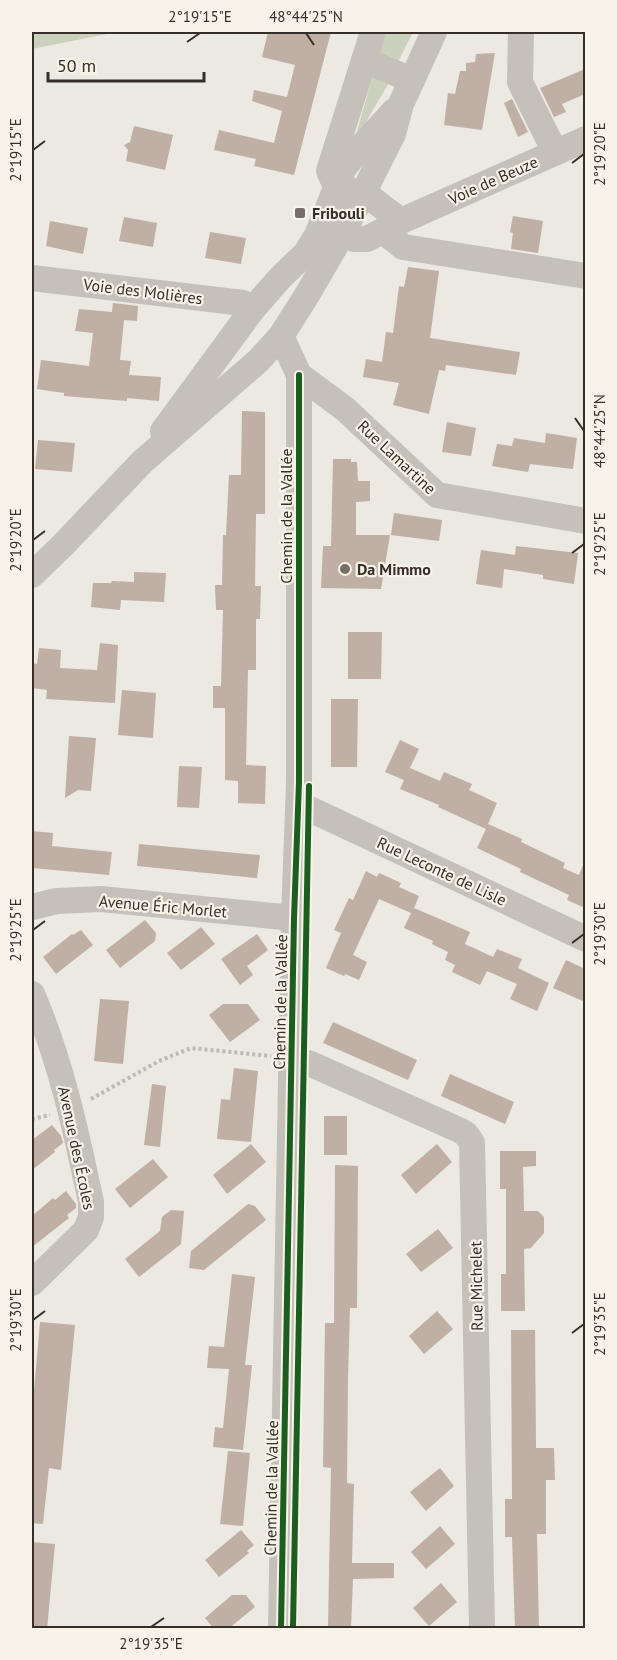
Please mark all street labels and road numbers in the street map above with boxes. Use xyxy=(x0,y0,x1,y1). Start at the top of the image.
street label: Voie de Beuze xyxy=(444,151,541,209)
street label: Voie des Molières xyxy=(81,274,204,308)
street label: Rue Lamartine xyxy=(354,416,440,498)
street label: Chemin de la Vallée xyxy=(276,448,296,584)
street label: Rue Leconte de Lisle xyxy=(374,832,510,910)
street label: Avenue Éric Morlet xyxy=(98,890,228,922)
street label: Chemin de la Vallée xyxy=(269,934,291,1070)
street label: Avenue des Écoles xyxy=(54,1085,100,1212)
street label: Rue Michelet xyxy=(465,1240,487,1331)
street label: Chemin de la Vallée xyxy=(260,1420,282,1556)

